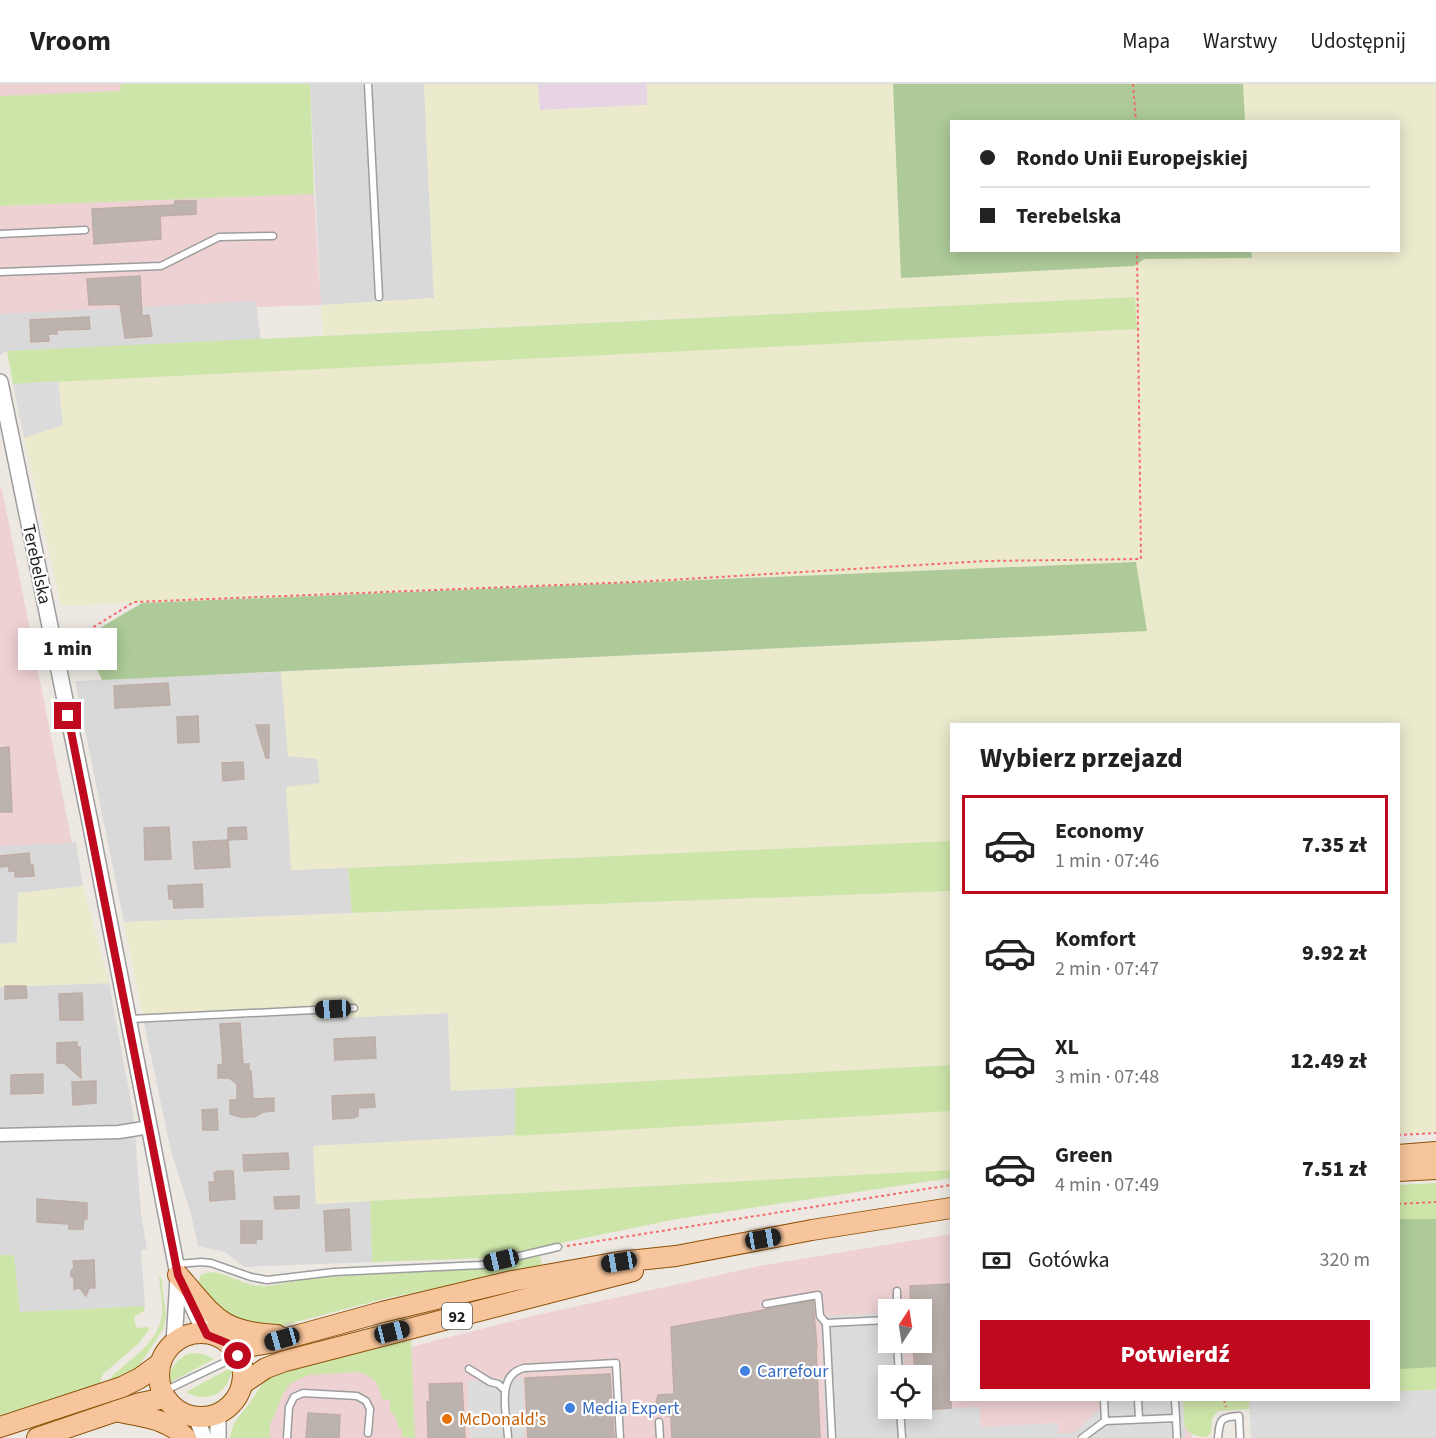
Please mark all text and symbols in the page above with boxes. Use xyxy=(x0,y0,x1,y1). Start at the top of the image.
text: Vroom xyxy=(30,21,111,61)
text: Mapa xyxy=(1122,26,1170,56)
text: Warstwy xyxy=(1203,26,1277,56)
text: Udostępnij xyxy=(1310,26,1406,56)
text: Rondo Unii Europejskiej xyxy=(1016,142,1248,174)
text: Terebelska xyxy=(1016,200,1121,232)
street label: Terebelska xyxy=(16,522,57,606)
callout: 1 min xyxy=(19,629,118,671)
text: 1 min xyxy=(43,635,92,663)
route end xyxy=(54,702,81,729)
text: Wybierz przejazd xyxy=(980,739,1183,778)
text: Economy xyxy=(1055,815,1144,847)
icon: car xyxy=(983,818,1037,872)
text: 7.35 zł xyxy=(1302,829,1367,861)
text: 1 min · 07:46 xyxy=(1055,847,1159,875)
text: Komfort xyxy=(1055,923,1136,955)
icon: car xyxy=(983,926,1037,980)
text: 9.92 zł xyxy=(1302,937,1367,969)
text: 2 min · 07:47 xyxy=(1055,955,1159,983)
car xyxy=(315,999,351,1019)
text: XL xyxy=(1055,1031,1079,1063)
icon: car xyxy=(983,1034,1037,1088)
text: 12.49 zł xyxy=(1290,1045,1367,1077)
text: 3 min · 07:48 xyxy=(1055,1063,1159,1091)
text: Green xyxy=(1055,1139,1113,1171)
icon: car xyxy=(983,1142,1037,1196)
text: 7.51 zł xyxy=(1302,1153,1367,1185)
text: 4 min · 07:49 xyxy=(1055,1171,1159,1199)
car xyxy=(744,1227,782,1251)
icon: cash xyxy=(980,1244,1013,1277)
text: Gotówka xyxy=(1028,1244,1110,1276)
text: 320 m xyxy=(1320,1246,1370,1274)
car xyxy=(481,1247,521,1273)
car xyxy=(600,1250,638,1274)
north arrow xyxy=(878,1299,932,1353)
map controls xyxy=(878,1299,932,1419)
road number: 92 xyxy=(442,1303,472,1329)
car xyxy=(372,1319,412,1345)
button: Potwierdź xyxy=(980,1320,1370,1389)
car xyxy=(262,1325,302,1353)
route start xyxy=(224,1342,251,1369)
place label: Carrefour xyxy=(757,1359,829,1384)
marker: Carrefour xyxy=(738,1364,752,1378)
button: locate xyxy=(878,1365,932,1419)
place label: Media Expert xyxy=(582,1396,679,1421)
marker: Media Expert xyxy=(563,1401,577,1415)
place label: McDonald's xyxy=(459,1407,546,1432)
marker: McDonald's xyxy=(440,1412,454,1426)

